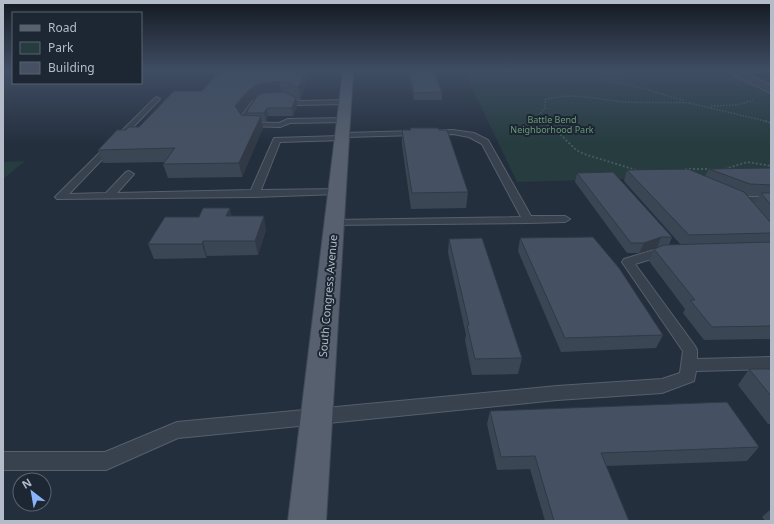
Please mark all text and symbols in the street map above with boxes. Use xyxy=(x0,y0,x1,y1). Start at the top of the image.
legend xyxy=(12,12,142,84)
text: Road xyxy=(48,19,77,36)
text: Park xyxy=(48,39,74,56)
text: Building xyxy=(48,59,95,76)
park label: Battle Bend Neighborhood Park xyxy=(510,113,594,136)
street label: South Congress Avenue xyxy=(315,234,340,358)
north arrow xyxy=(12,472,52,512)
text: N xyxy=(19,474,34,492)

